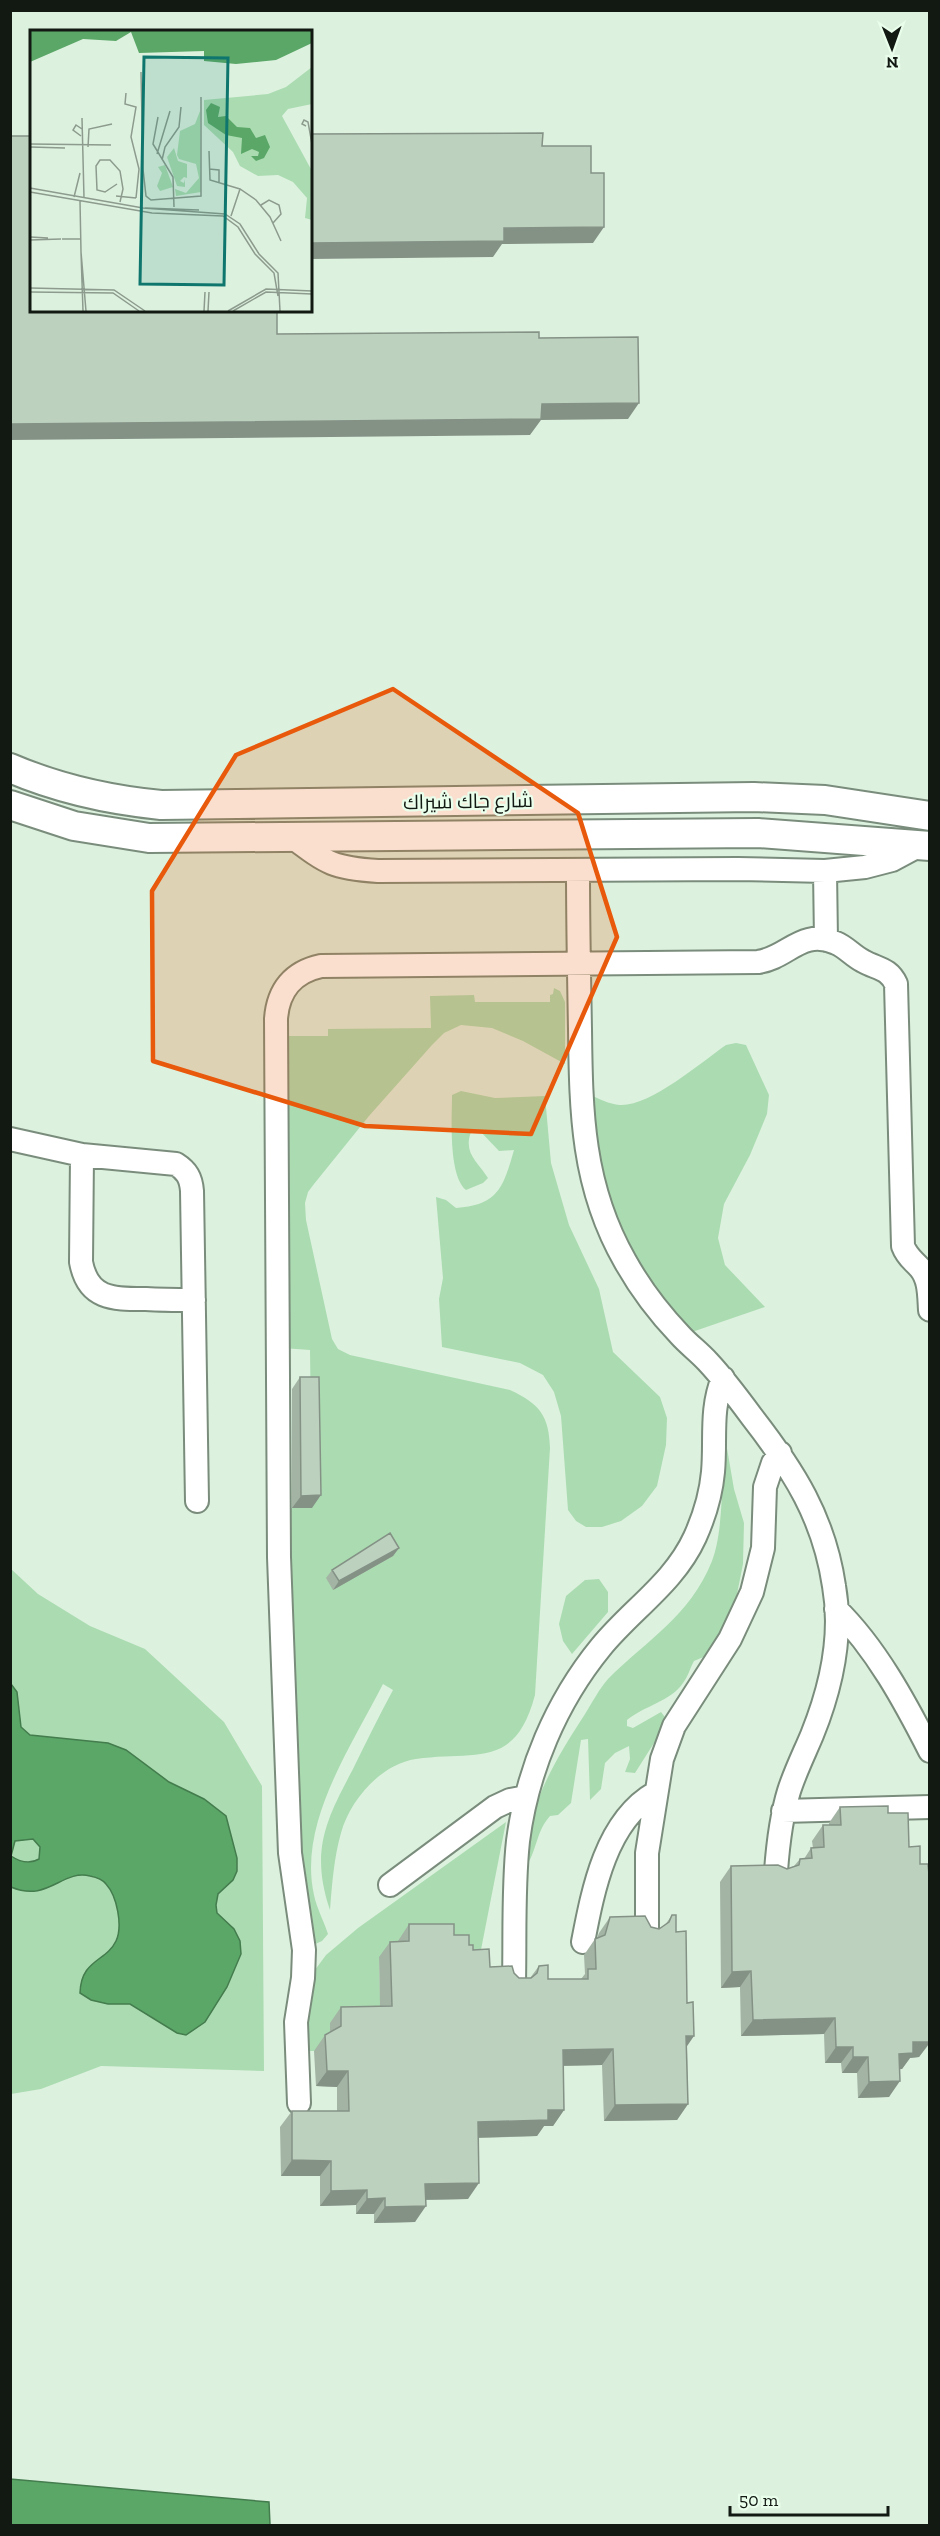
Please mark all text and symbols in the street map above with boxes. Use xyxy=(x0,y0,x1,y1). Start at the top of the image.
north arrow xyxy=(862,18,922,78)
inset map xyxy=(30,30,312,312)
text: N xyxy=(886,53,899,72)
street label: شارع جاك شيراك xyxy=(403,788,533,816)
scale bar xyxy=(730,2479,888,2517)
text: 50 m xyxy=(739,2489,779,2511)

